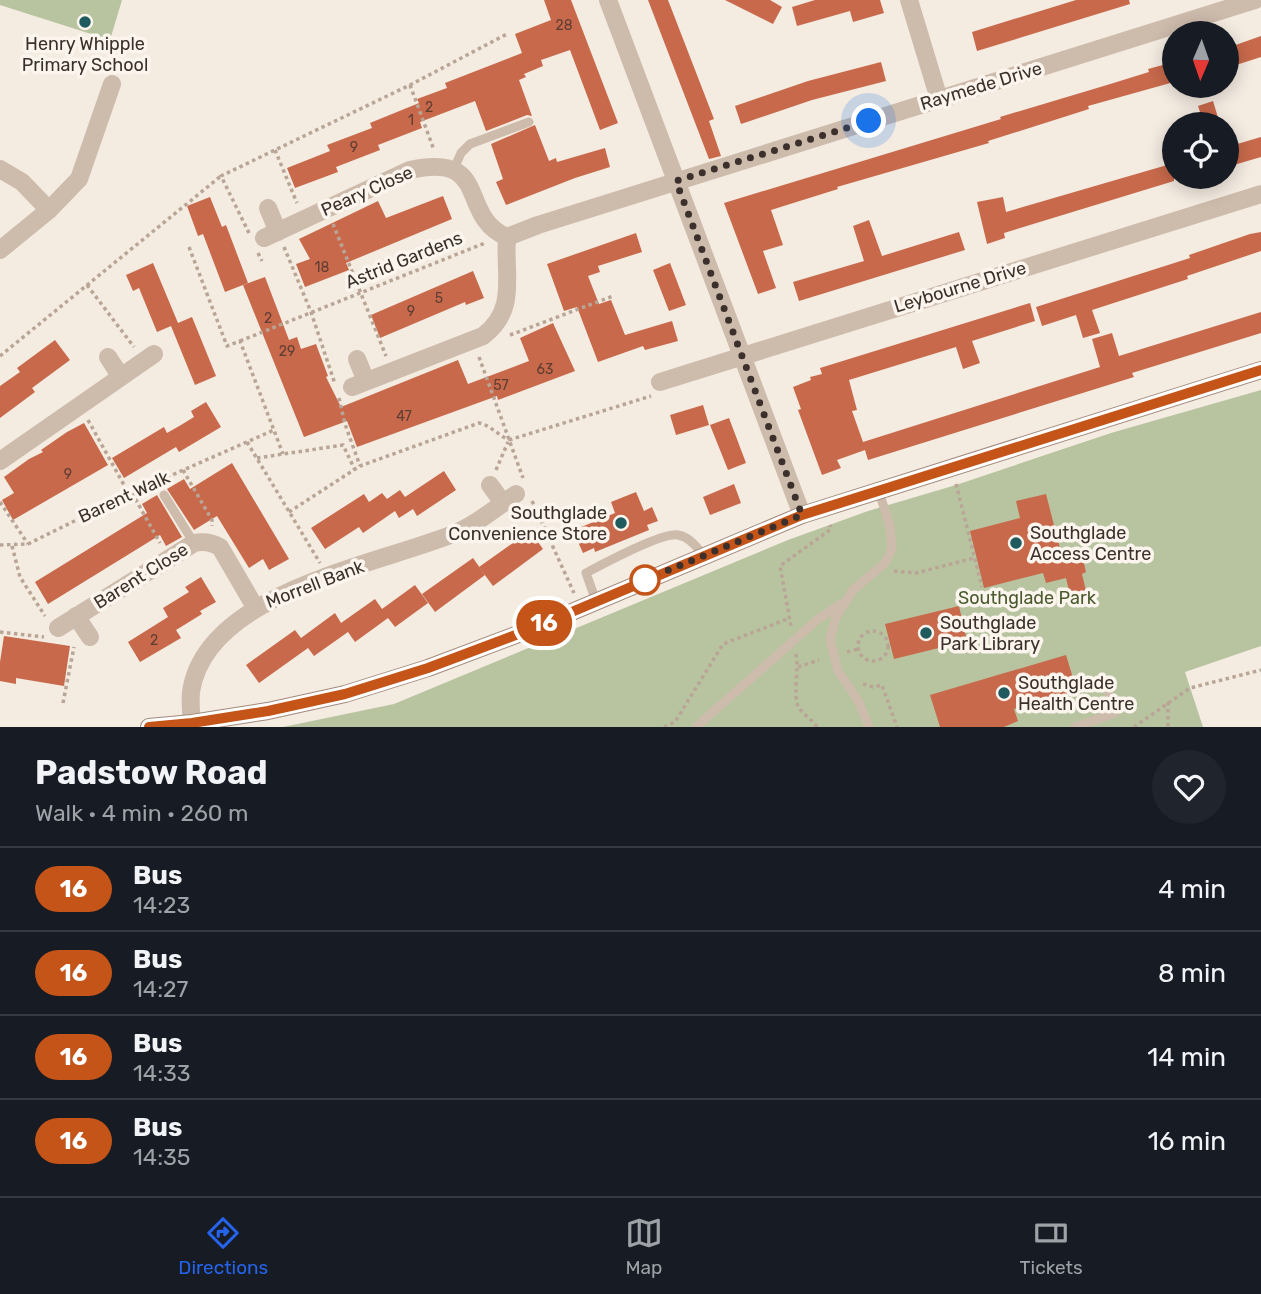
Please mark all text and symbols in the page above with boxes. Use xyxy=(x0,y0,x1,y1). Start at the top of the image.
marker: Henry Whipple Primary School xyxy=(77,14,93,30)
house number: 28 xyxy=(555,17,573,34)
north arrow xyxy=(1162,21,1239,98)
map controls xyxy=(1162,21,1239,189)
place label: Henry Whipple Primary School xyxy=(22,33,148,76)
street label: Raymede Drive xyxy=(918,57,1044,115)
house number: 2 xyxy=(425,99,433,116)
your location xyxy=(851,103,886,138)
house number: 1 xyxy=(408,112,414,129)
button: locate xyxy=(1162,112,1239,189)
house number: 9 xyxy=(350,139,358,156)
street label: Peary Close xyxy=(318,161,416,221)
street label: Astrid Gardens xyxy=(342,227,466,293)
street label: Leybourne Drive xyxy=(891,256,1029,318)
house number: 18 xyxy=(315,259,330,276)
house number: 5 xyxy=(435,290,443,307)
house number: 9 xyxy=(407,303,415,320)
house number: 2 xyxy=(264,310,272,327)
house number: 29 xyxy=(279,343,295,360)
house number: 63 xyxy=(537,361,553,378)
house number: 57 xyxy=(493,377,509,394)
house number: 47 xyxy=(396,408,412,425)
house number: 9 xyxy=(64,466,72,483)
street label: Barent Walk xyxy=(75,466,174,528)
place label: Southglade Convenience Store xyxy=(448,502,607,545)
marker: Southglade Convenience Store xyxy=(613,515,629,531)
place label: Southglade Access Centre xyxy=(1030,522,1151,565)
marker: Southglade Access Centre xyxy=(1008,535,1024,551)
street label: Barent Close xyxy=(90,538,192,614)
street label: Morrell Bank xyxy=(263,555,368,613)
unlabelled marker xyxy=(630,565,660,595)
park label: Southglade Park xyxy=(958,587,1097,609)
line badge: 16 xyxy=(512,600,576,646)
text: 16 xyxy=(530,609,558,637)
place label: Southglade Park Library xyxy=(940,612,1040,655)
marker: Southglade Park Library xyxy=(918,625,934,641)
house number: 2 xyxy=(150,632,158,649)
place label: Southglade Health Centre xyxy=(1018,672,1134,715)
marker: Southglade Health Centre xyxy=(996,685,1012,701)
button: heart xyxy=(1152,750,1226,824)
text: Padstow Road xyxy=(35,753,267,792)
text: Walk · 4 min · 260 m xyxy=(35,799,249,827)
text: Bus xyxy=(133,860,182,891)
text: 4 min xyxy=(1158,874,1226,905)
text: 16 xyxy=(60,875,87,903)
text: 14:23 xyxy=(133,891,190,919)
text: Bus xyxy=(133,944,182,975)
text: 8 min xyxy=(1158,958,1226,989)
text: 16 xyxy=(60,959,87,987)
text: 14:27 xyxy=(133,975,188,1003)
text: Bus xyxy=(133,1028,182,1059)
text: 14 min xyxy=(1147,1042,1226,1073)
text: 16 xyxy=(60,1043,87,1071)
text: 14:33 xyxy=(133,1059,191,1087)
text: Bus xyxy=(133,1112,182,1143)
text: 16 min xyxy=(1148,1126,1226,1157)
text: 16 xyxy=(60,1127,87,1155)
text: 14:35 xyxy=(133,1143,191,1171)
tab: Directions xyxy=(178,1214,268,1279)
tab: Map xyxy=(625,1214,663,1279)
tab: Tickets xyxy=(1020,1214,1083,1279)

